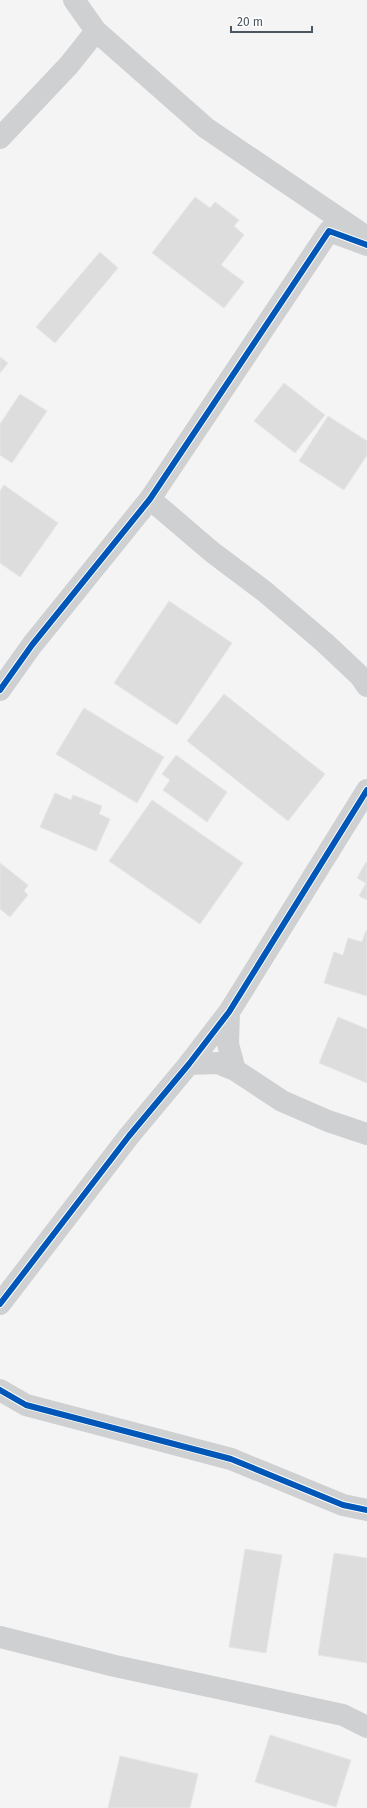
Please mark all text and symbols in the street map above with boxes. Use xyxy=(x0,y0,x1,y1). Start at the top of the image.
scale bar xyxy=(231,8,312,34)
text: 20 m xyxy=(237,15,263,29)

